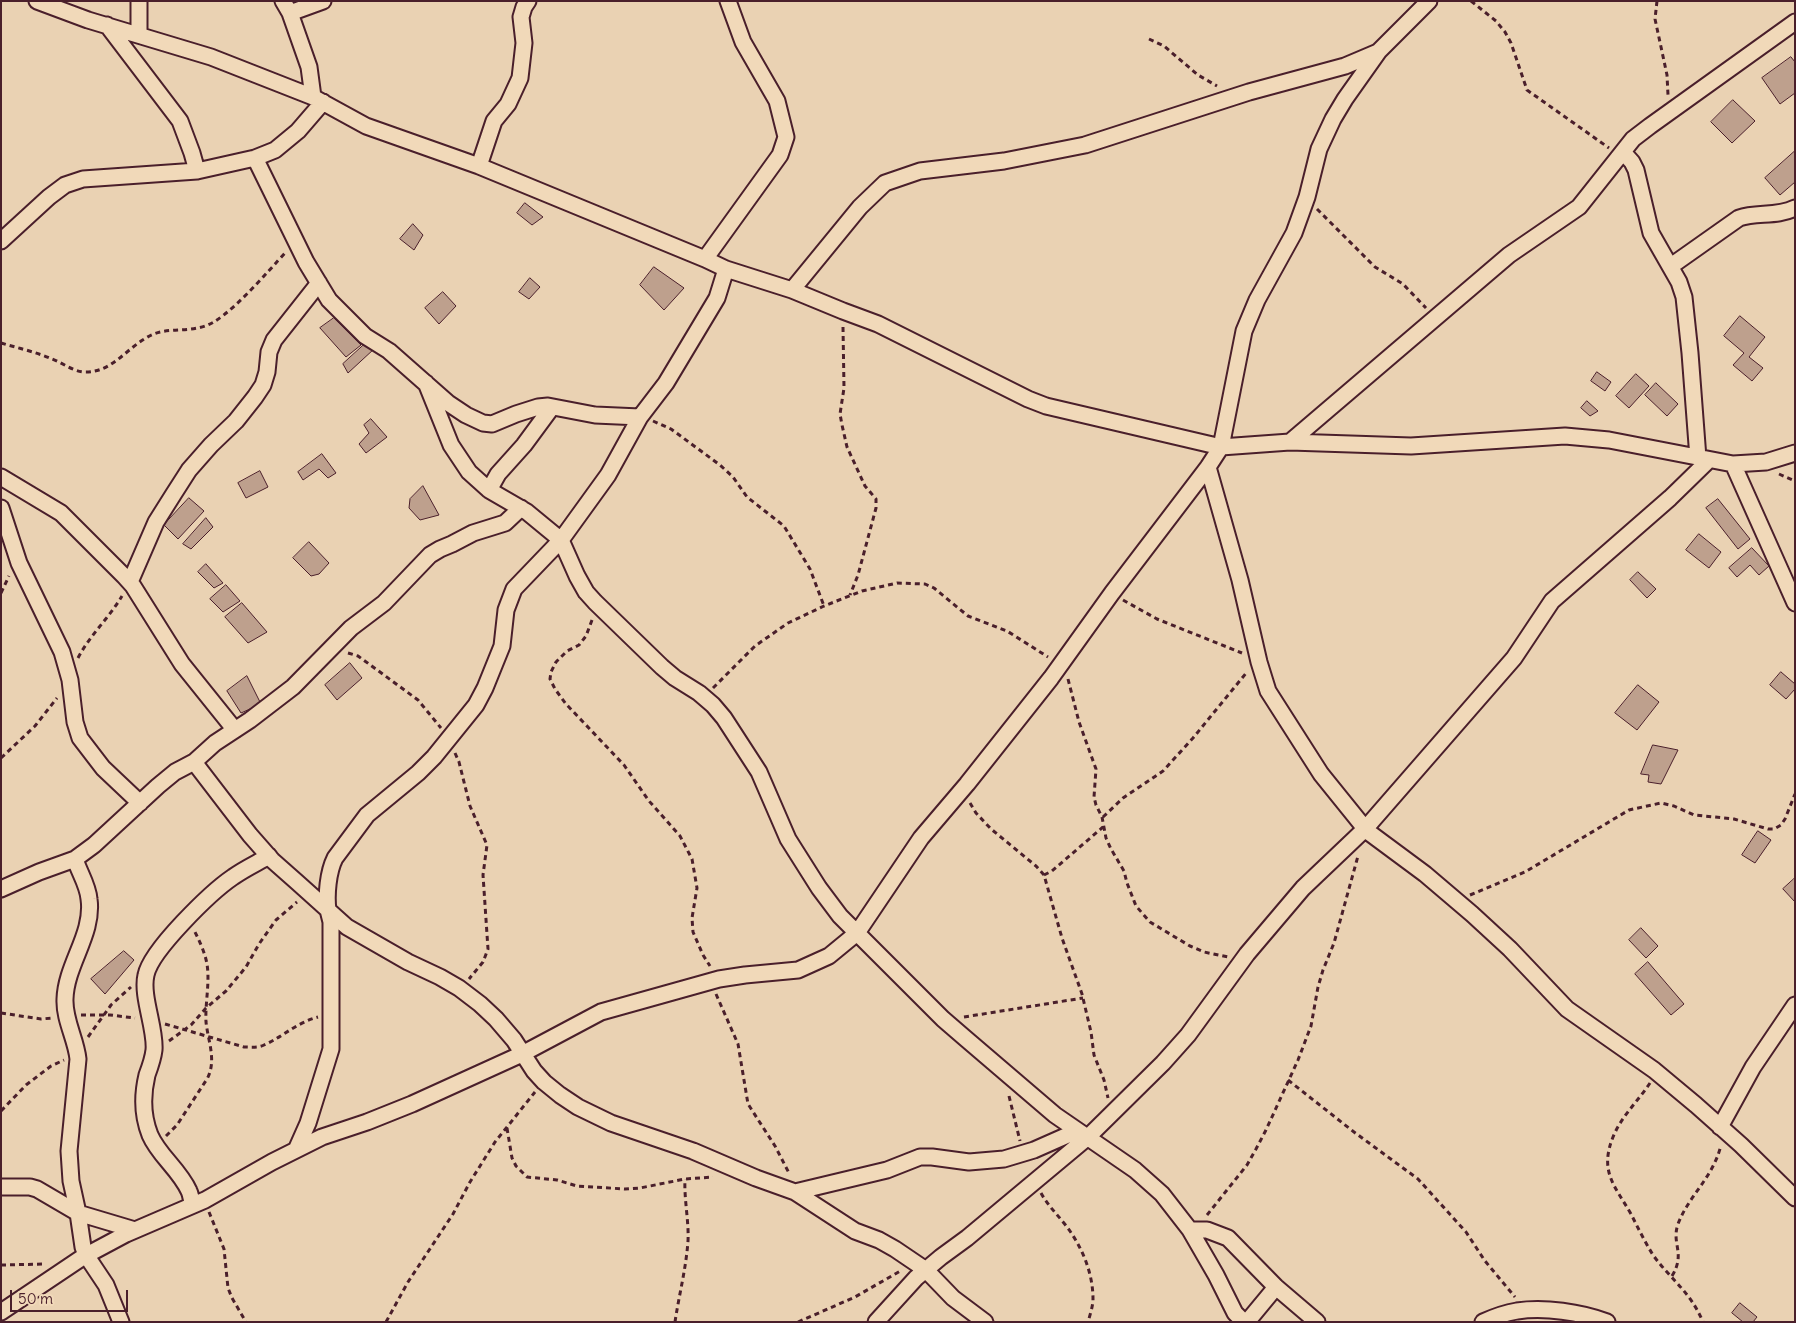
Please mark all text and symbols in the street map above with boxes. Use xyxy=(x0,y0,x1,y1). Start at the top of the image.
scale bar xyxy=(12,1280,130,1312)
text: 50 m xyxy=(18,1289,53,1308)

